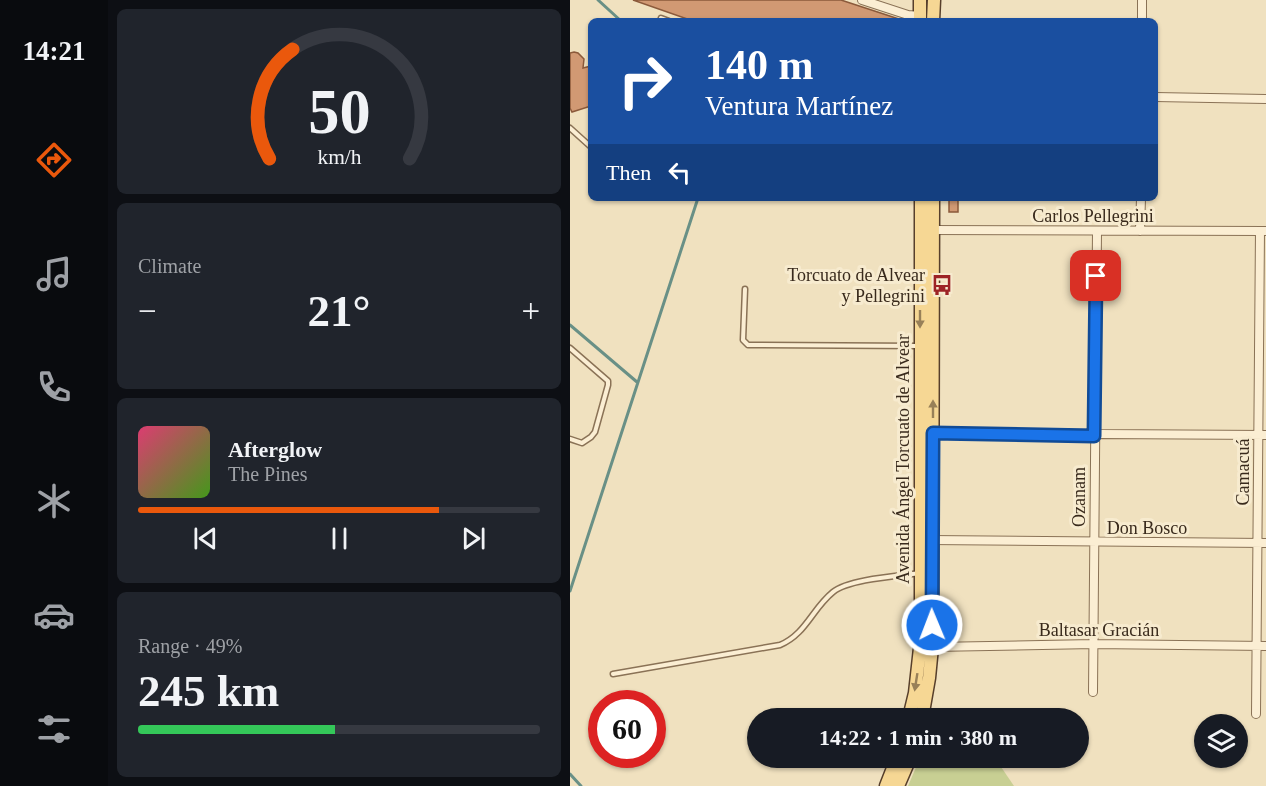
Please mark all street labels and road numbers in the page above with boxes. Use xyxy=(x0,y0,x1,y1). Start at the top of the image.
street label: Carlos Pellegrini xyxy=(1032,206,1154,226)
street label: Avenida Ángel Torcuato de Alvear xyxy=(892,334,913,584)
street label: Camacuá xyxy=(1233,439,1253,505)
street label: Ozanam xyxy=(1069,467,1089,527)
street label: Don Bosco xyxy=(1107,518,1187,538)
street label: Baltasar Gracián xyxy=(1039,620,1159,640)

